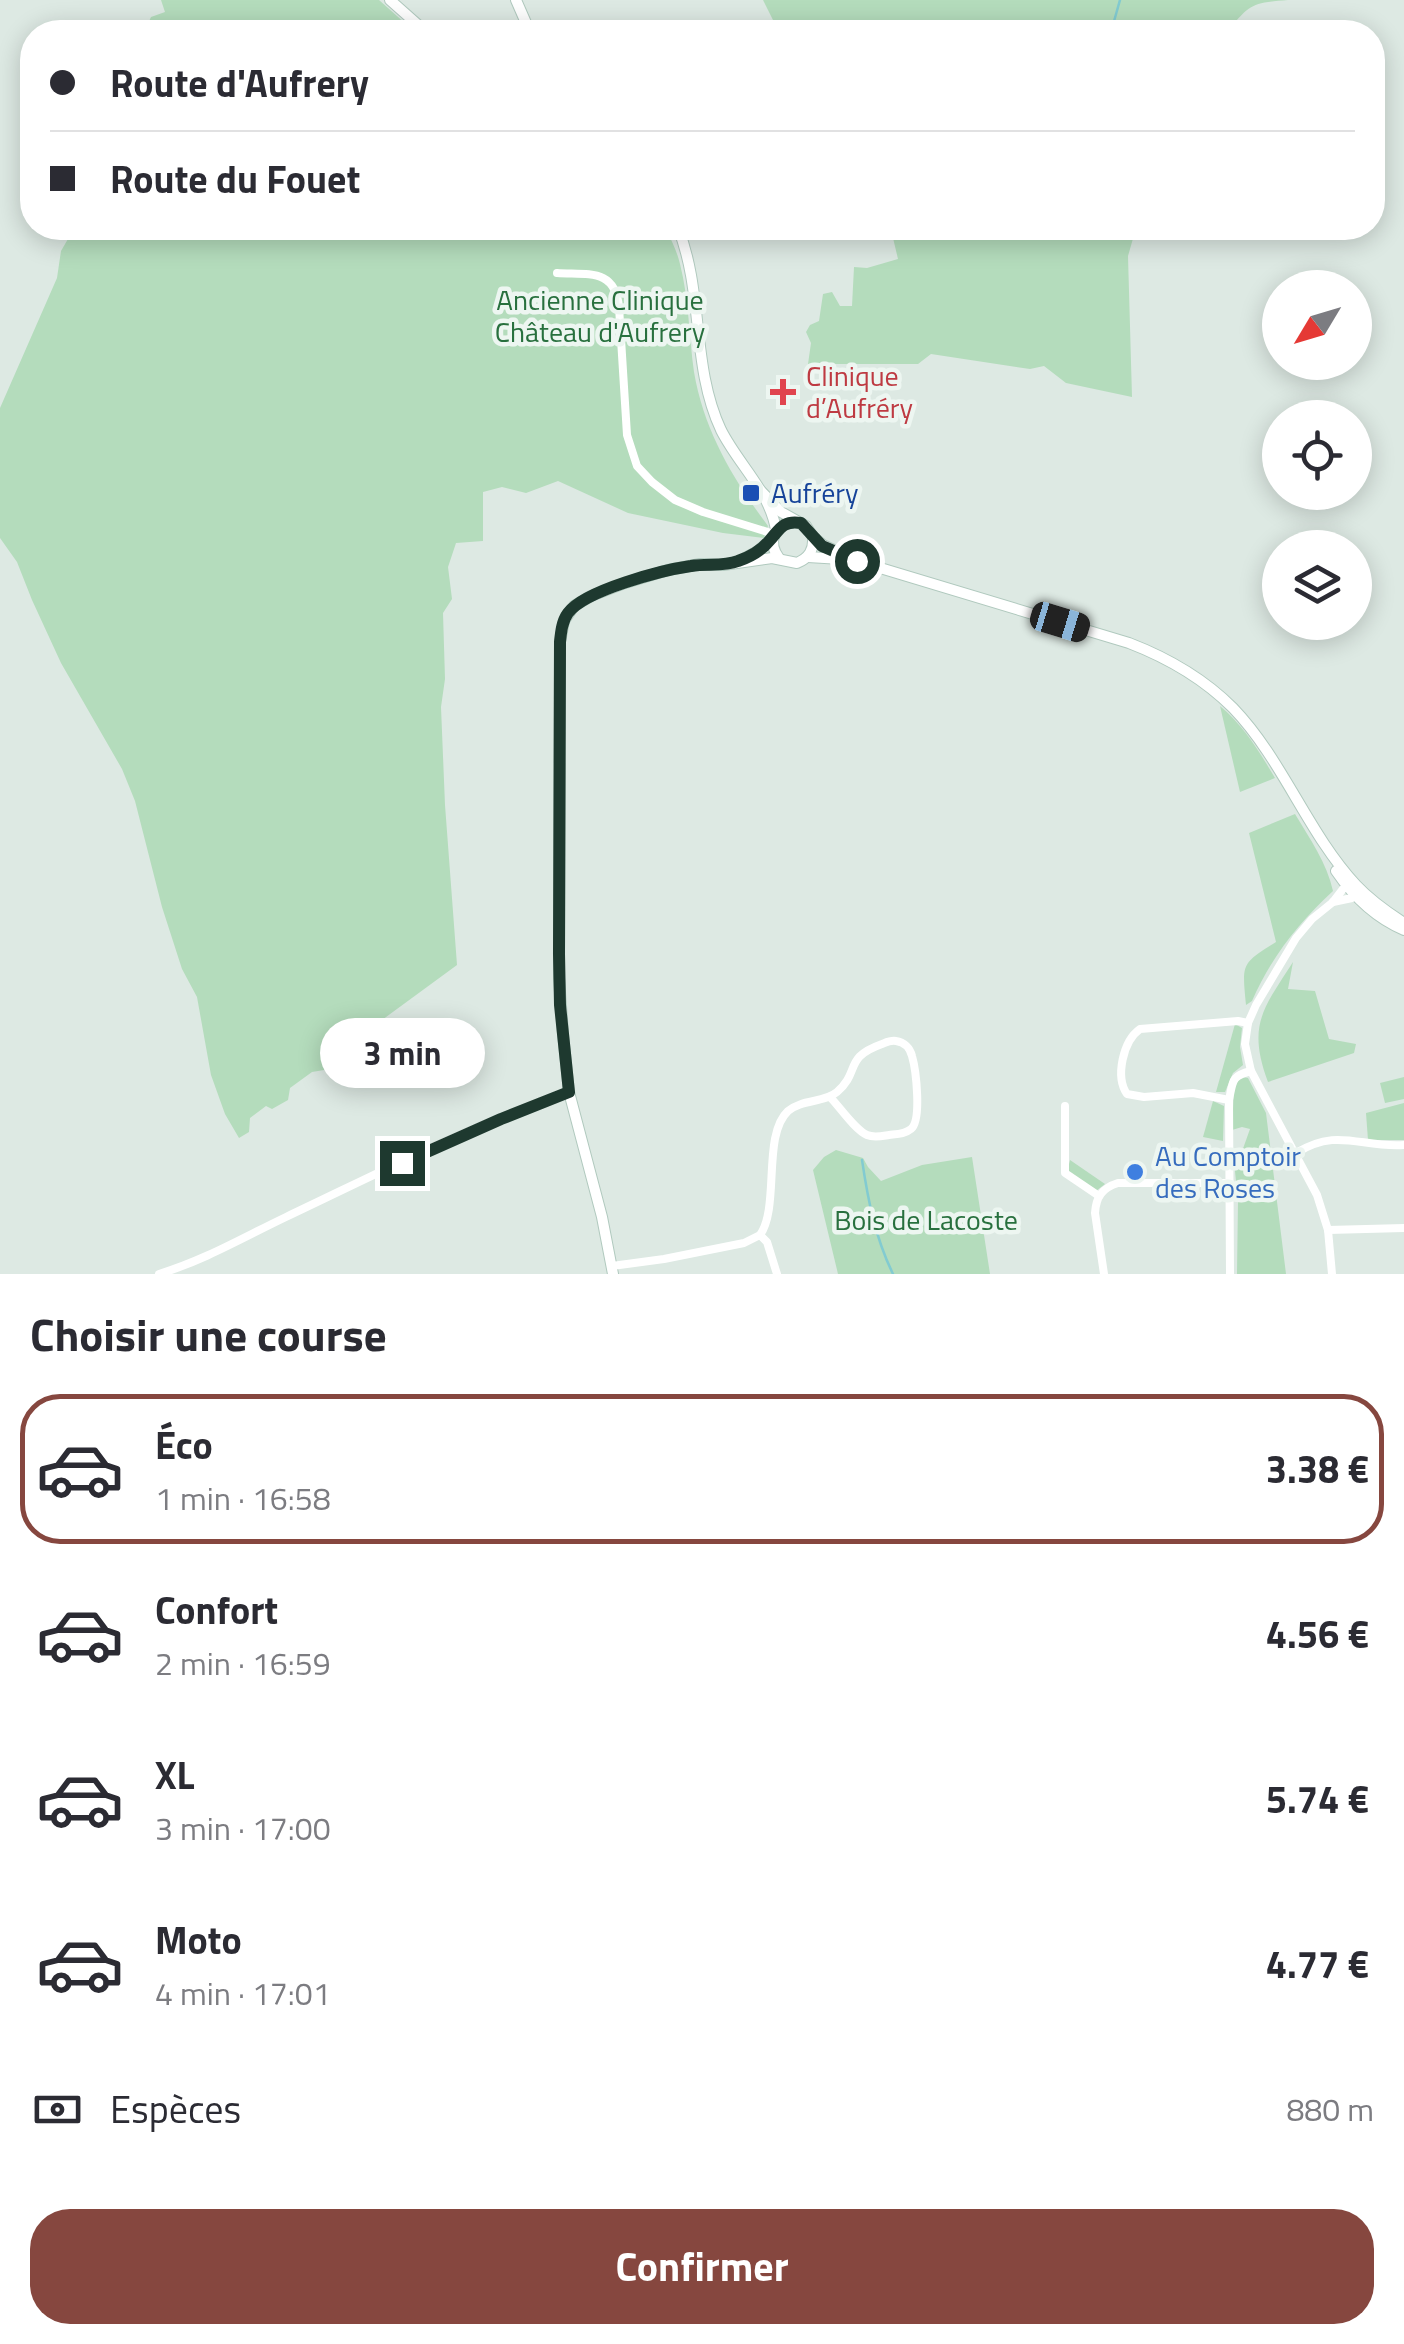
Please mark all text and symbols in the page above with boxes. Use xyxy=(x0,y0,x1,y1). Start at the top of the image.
text: Route d'Aufrery xyxy=(110,54,369,112)
text: Route du Fouet xyxy=(110,150,360,208)
north arrow xyxy=(1262,270,1372,380)
map controls xyxy=(1262,270,1372,640)
park label: Ancienne Clinique Château d'Aufrery xyxy=(495,278,705,353)
place label: Clinique d’Aufréry xyxy=(806,354,913,429)
marker: Clinique d’Aufréry xyxy=(770,379,796,405)
button: locate xyxy=(1262,400,1372,510)
place label: Aufréry xyxy=(771,471,859,514)
marker: Aufréry xyxy=(740,482,762,504)
button: layers xyxy=(1262,530,1372,640)
route start xyxy=(835,539,880,584)
car xyxy=(1027,599,1093,645)
callout: 3 min xyxy=(320,1018,484,1088)
text: 3 min xyxy=(364,1029,441,1077)
place label: Au Comptoir des Roses xyxy=(1155,1134,1301,1209)
route end xyxy=(380,1141,425,1186)
marker: Au Comptoir des Roses xyxy=(1124,1161,1146,1183)
park label: Bois de Lacoste xyxy=(834,1198,1018,1241)
text: Choisir une course xyxy=(30,1300,387,1368)
text: Éco xyxy=(155,1416,213,1474)
icon: car xyxy=(35,1424,125,1514)
text: 3.38 € xyxy=(1266,1440,1369,1498)
text: 1 min · 16:58 xyxy=(155,1474,331,1522)
text: Confort xyxy=(155,1581,278,1639)
icon: car xyxy=(35,1589,125,1679)
text: 4.56 € xyxy=(1266,1605,1369,1663)
text: 2 min · 16:59 xyxy=(155,1639,331,1687)
text: XL xyxy=(155,1746,195,1804)
icon: car xyxy=(35,1754,125,1844)
text: 5.74 € xyxy=(1266,1770,1369,1828)
text: 3 min · 17:00 xyxy=(155,1804,331,1852)
text: Moto xyxy=(155,1911,242,1969)
icon: car xyxy=(35,1919,125,2009)
text: 4.77 € xyxy=(1266,1935,1369,1993)
text: 4 min · 17:01 xyxy=(155,1969,331,2017)
text: Espèces xyxy=(110,2080,241,2138)
icon: cash xyxy=(30,2082,85,2137)
text: 880 m xyxy=(1286,2085,1374,2133)
button: Confirmer xyxy=(30,2209,1374,2324)

